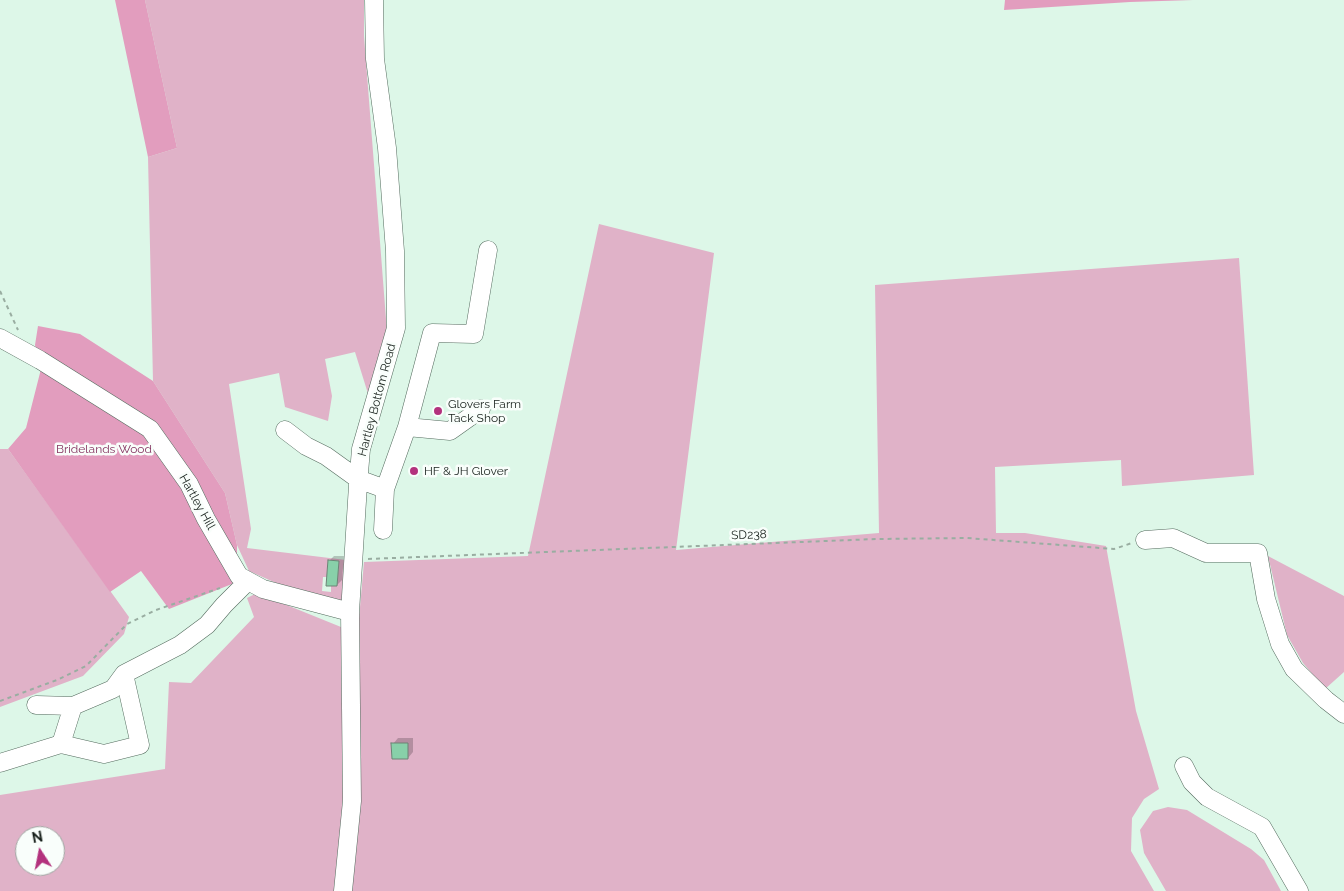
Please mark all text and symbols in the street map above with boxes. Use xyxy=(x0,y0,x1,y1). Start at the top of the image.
street label: Hartley Bottom Road xyxy=(355,342,399,458)
place label: Glovers Farm Tack Shop xyxy=(448,397,521,425)
marker: Glovers Farm Tack Shop xyxy=(432,405,444,417)
park label: Bridelands Wood xyxy=(56,442,152,456)
place label: HF & JH Glover xyxy=(424,464,508,478)
marker: HF & JH Glover xyxy=(408,465,420,477)
street label: Hartley Hill xyxy=(176,472,218,532)
street label: SD238 xyxy=(731,527,767,543)
north arrow xyxy=(15,826,65,876)
text: N xyxy=(31,828,44,846)

